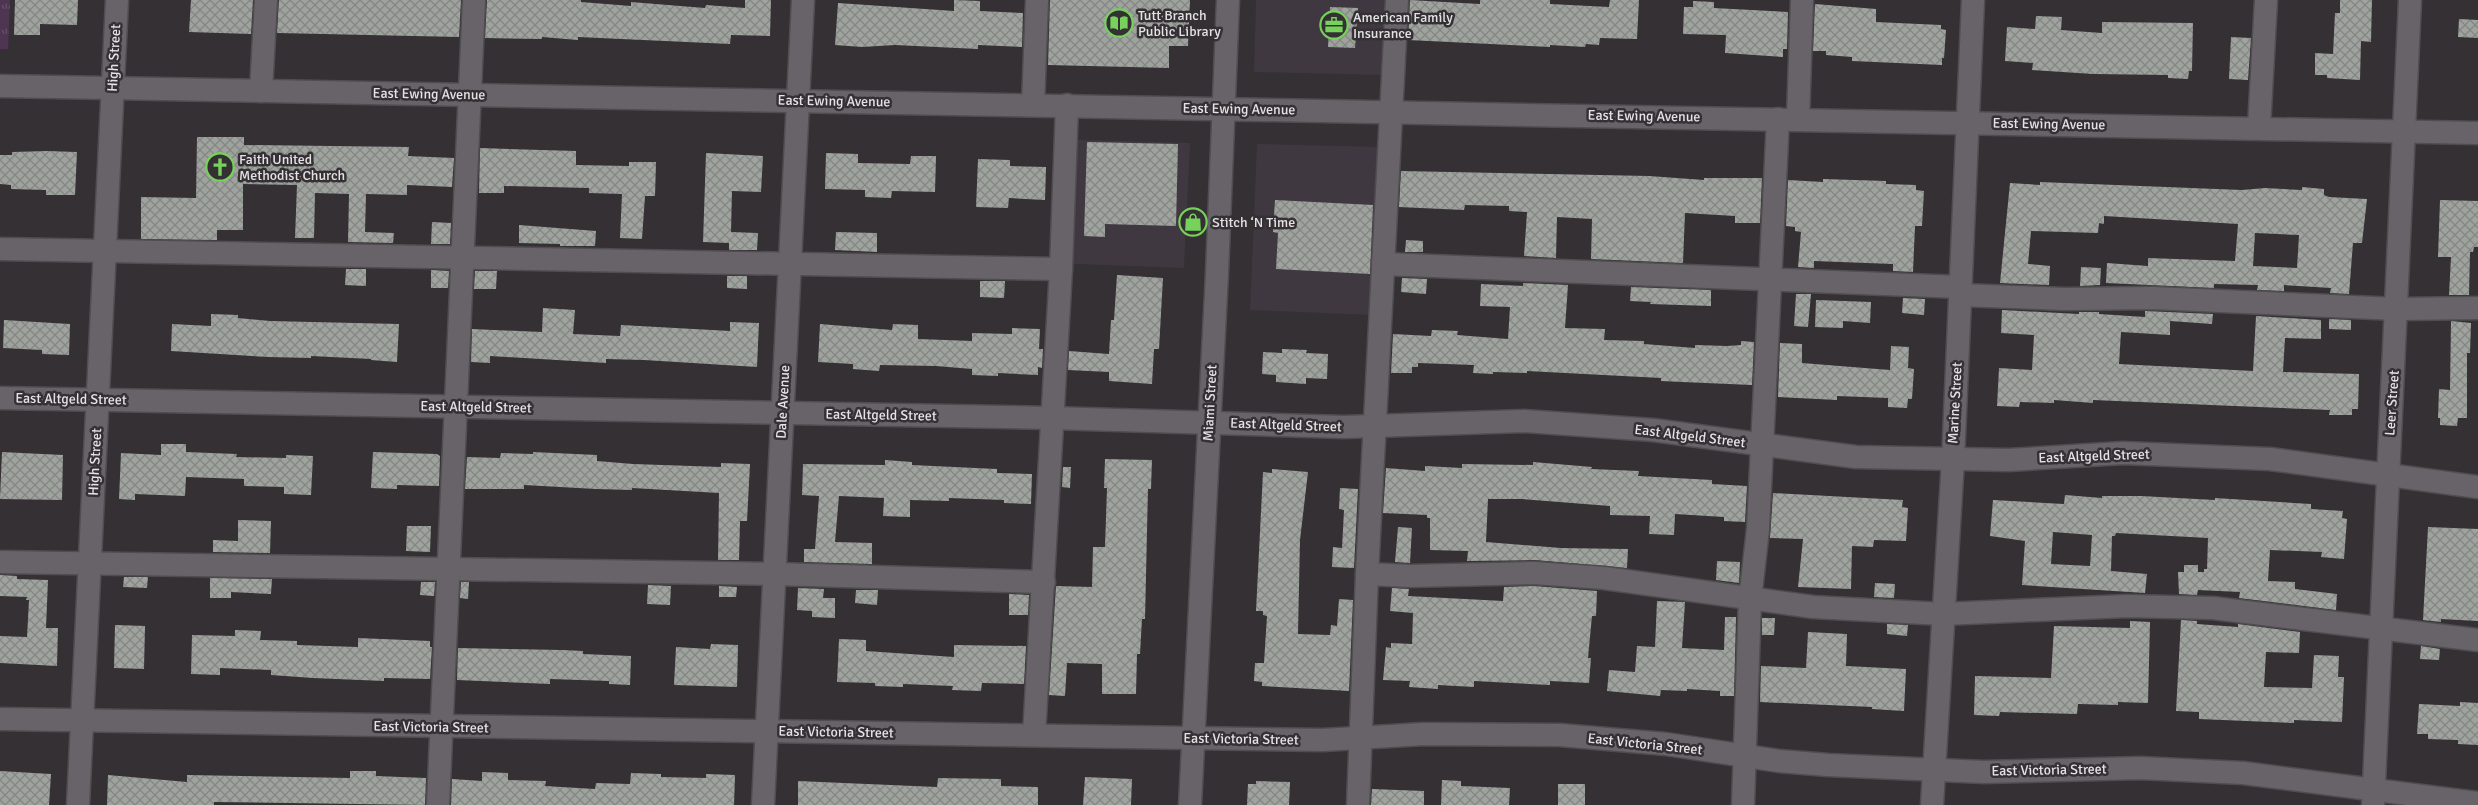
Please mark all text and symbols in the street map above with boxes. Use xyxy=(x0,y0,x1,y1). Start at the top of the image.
place label: Tutt Branch Public Library xyxy=(1138,7,1221,40)
library icon: Tutt Branch Public Library xyxy=(1104,8,1134,38)
place label: American Family Insurance xyxy=(1353,9,1453,42)
office icon: American Family Insurance xyxy=(1319,10,1349,40)
street label: High Street xyxy=(104,24,124,92)
street label: East Ewing Avenue xyxy=(372,85,486,103)
street label: East Ewing Avenue xyxy=(777,92,891,110)
street label: East Ewing Avenue xyxy=(1182,100,1296,118)
street label: East Ewing Avenue xyxy=(1587,107,1701,125)
street label: East Ewing Avenue xyxy=(1992,115,2106,133)
place label: Faith United Methodist Church xyxy=(239,151,345,184)
church icon: Faith United Methodist Church xyxy=(205,152,235,182)
shop icon: Stitch ‘N Time xyxy=(1178,207,1208,237)
place label: Stitch ‘N Time xyxy=(1212,214,1295,231)
street label: Marine Street xyxy=(1944,362,1966,444)
street label: Miami Street xyxy=(1200,364,1221,442)
street label: Dale Avenue xyxy=(773,365,793,439)
street label: Leer Street xyxy=(2381,370,2403,436)
street label: East Altgeld Street xyxy=(15,390,127,408)
street label: East Altgeld Street xyxy=(420,398,532,416)
street label: East Altgeld Street xyxy=(825,406,937,424)
street label: East Altgeld Street xyxy=(1230,415,1342,435)
street label: East Altgeld Street xyxy=(1634,421,1746,451)
street label: High Street xyxy=(85,428,105,496)
street label: East Altgeld Street xyxy=(2038,446,2150,466)
street label: East Victoria Street xyxy=(373,717,489,737)
street label: East Victoria Street xyxy=(778,722,894,742)
street label: East Victoria Street xyxy=(1183,729,1299,749)
street label: East Victoria Street xyxy=(1587,730,1703,758)
street label: East Victoria Street xyxy=(1991,760,2107,780)

